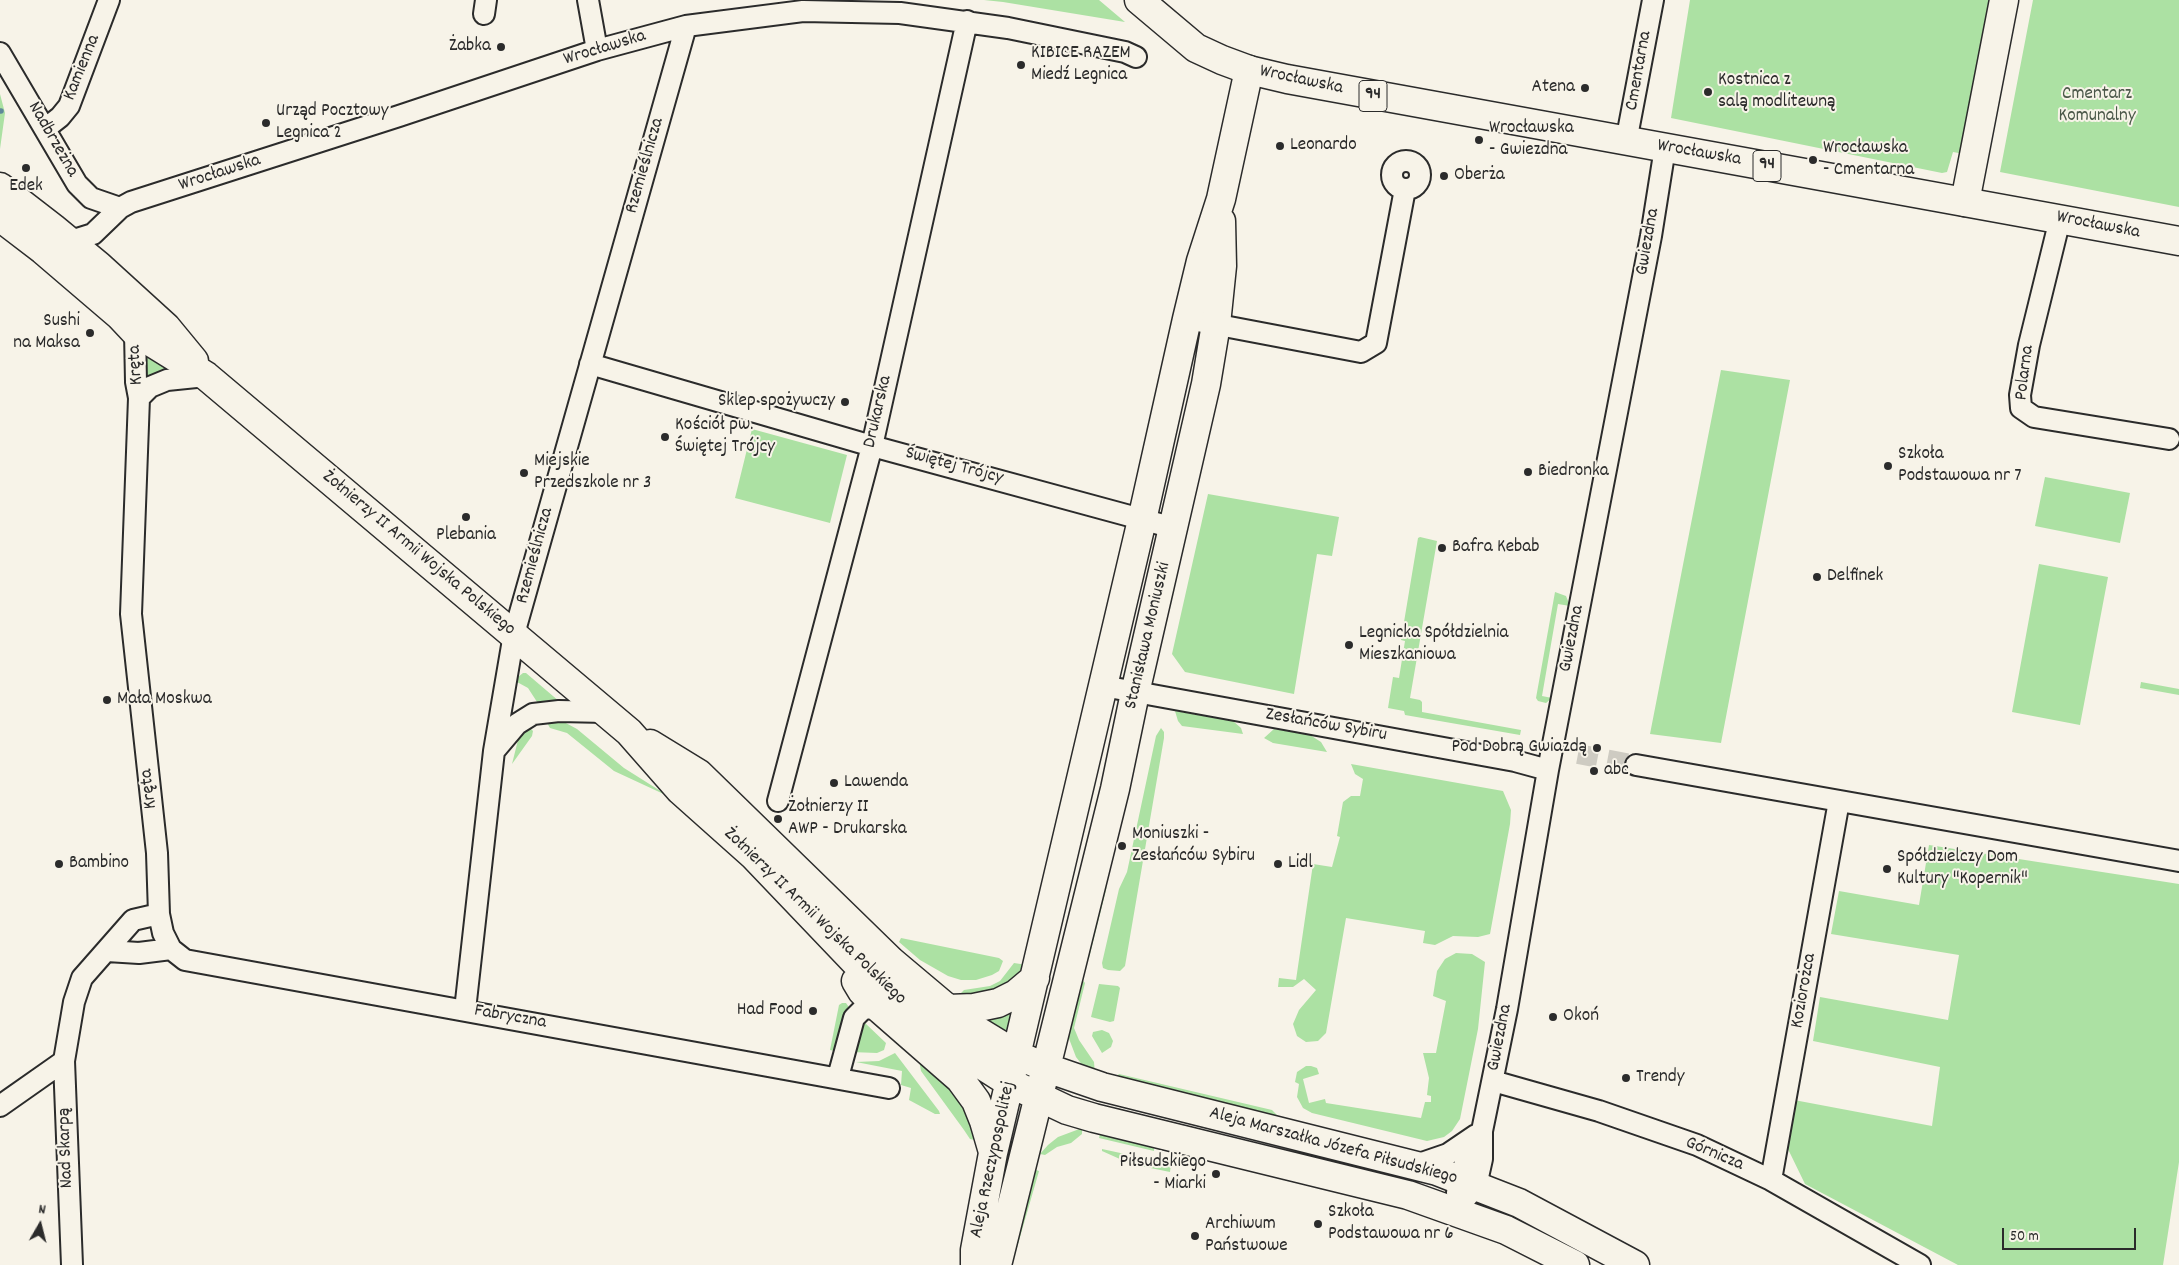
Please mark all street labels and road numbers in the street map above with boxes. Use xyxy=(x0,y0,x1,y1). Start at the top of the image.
street label: Wrocławska xyxy=(561,26,649,72)
street label: Cmentarna xyxy=(1622,30,1658,112)
street label: Kamienna xyxy=(59,32,107,104)
street label: Wrocławska xyxy=(1257,61,1345,101)
road number: 94 xyxy=(1359,80,1387,112)
street label: Nadbrzeżna xyxy=(21,98,83,182)
street label: Rzemieślnicza xyxy=(621,116,671,216)
street label: Wrocławska xyxy=(1655,135,1743,173)
street label: Wrocławska xyxy=(176,150,264,198)
road number: 94 xyxy=(1753,150,1781,182)
street label: Gwiezdna xyxy=(1632,207,1666,277)
street label: Wrocławska xyxy=(2054,207,2142,245)
street label: Kręta xyxy=(125,344,149,386)
street label: Polarna xyxy=(2011,344,2041,402)
street label: Drukarska xyxy=(860,374,898,450)
street label: Świętej Trójcy xyxy=(903,443,1005,491)
street label: Żołnierzy II Armii Wojska Polskiego xyxy=(316,466,520,642)
street label: Rzemieślnicza xyxy=(512,505,560,607)
street label: Stanisława Moniuszki xyxy=(1121,560,1177,712)
street label: Gwiezdna xyxy=(1555,604,1591,674)
street label: Zesłańców Sybiru xyxy=(1263,704,1389,748)
street label: Kręta xyxy=(136,768,164,810)
street label: Żołnierzy II Armii Wojska Polskiego xyxy=(718,823,910,1011)
street label: Koziorożca xyxy=(1787,952,1823,1030)
street label: Fabryczna xyxy=(472,1000,548,1036)
street label: Gwiezdna xyxy=(1483,1003,1519,1073)
street label: Aleja Rzeczypospolitej xyxy=(966,1080,1022,1240)
street label: Aleja Marszałka Józefa Piłsudskiego xyxy=(1206,1103,1460,1191)
street label: Nad Skarpą xyxy=(54,1107,80,1189)
street label: Górnicza xyxy=(1681,1133,1747,1177)

